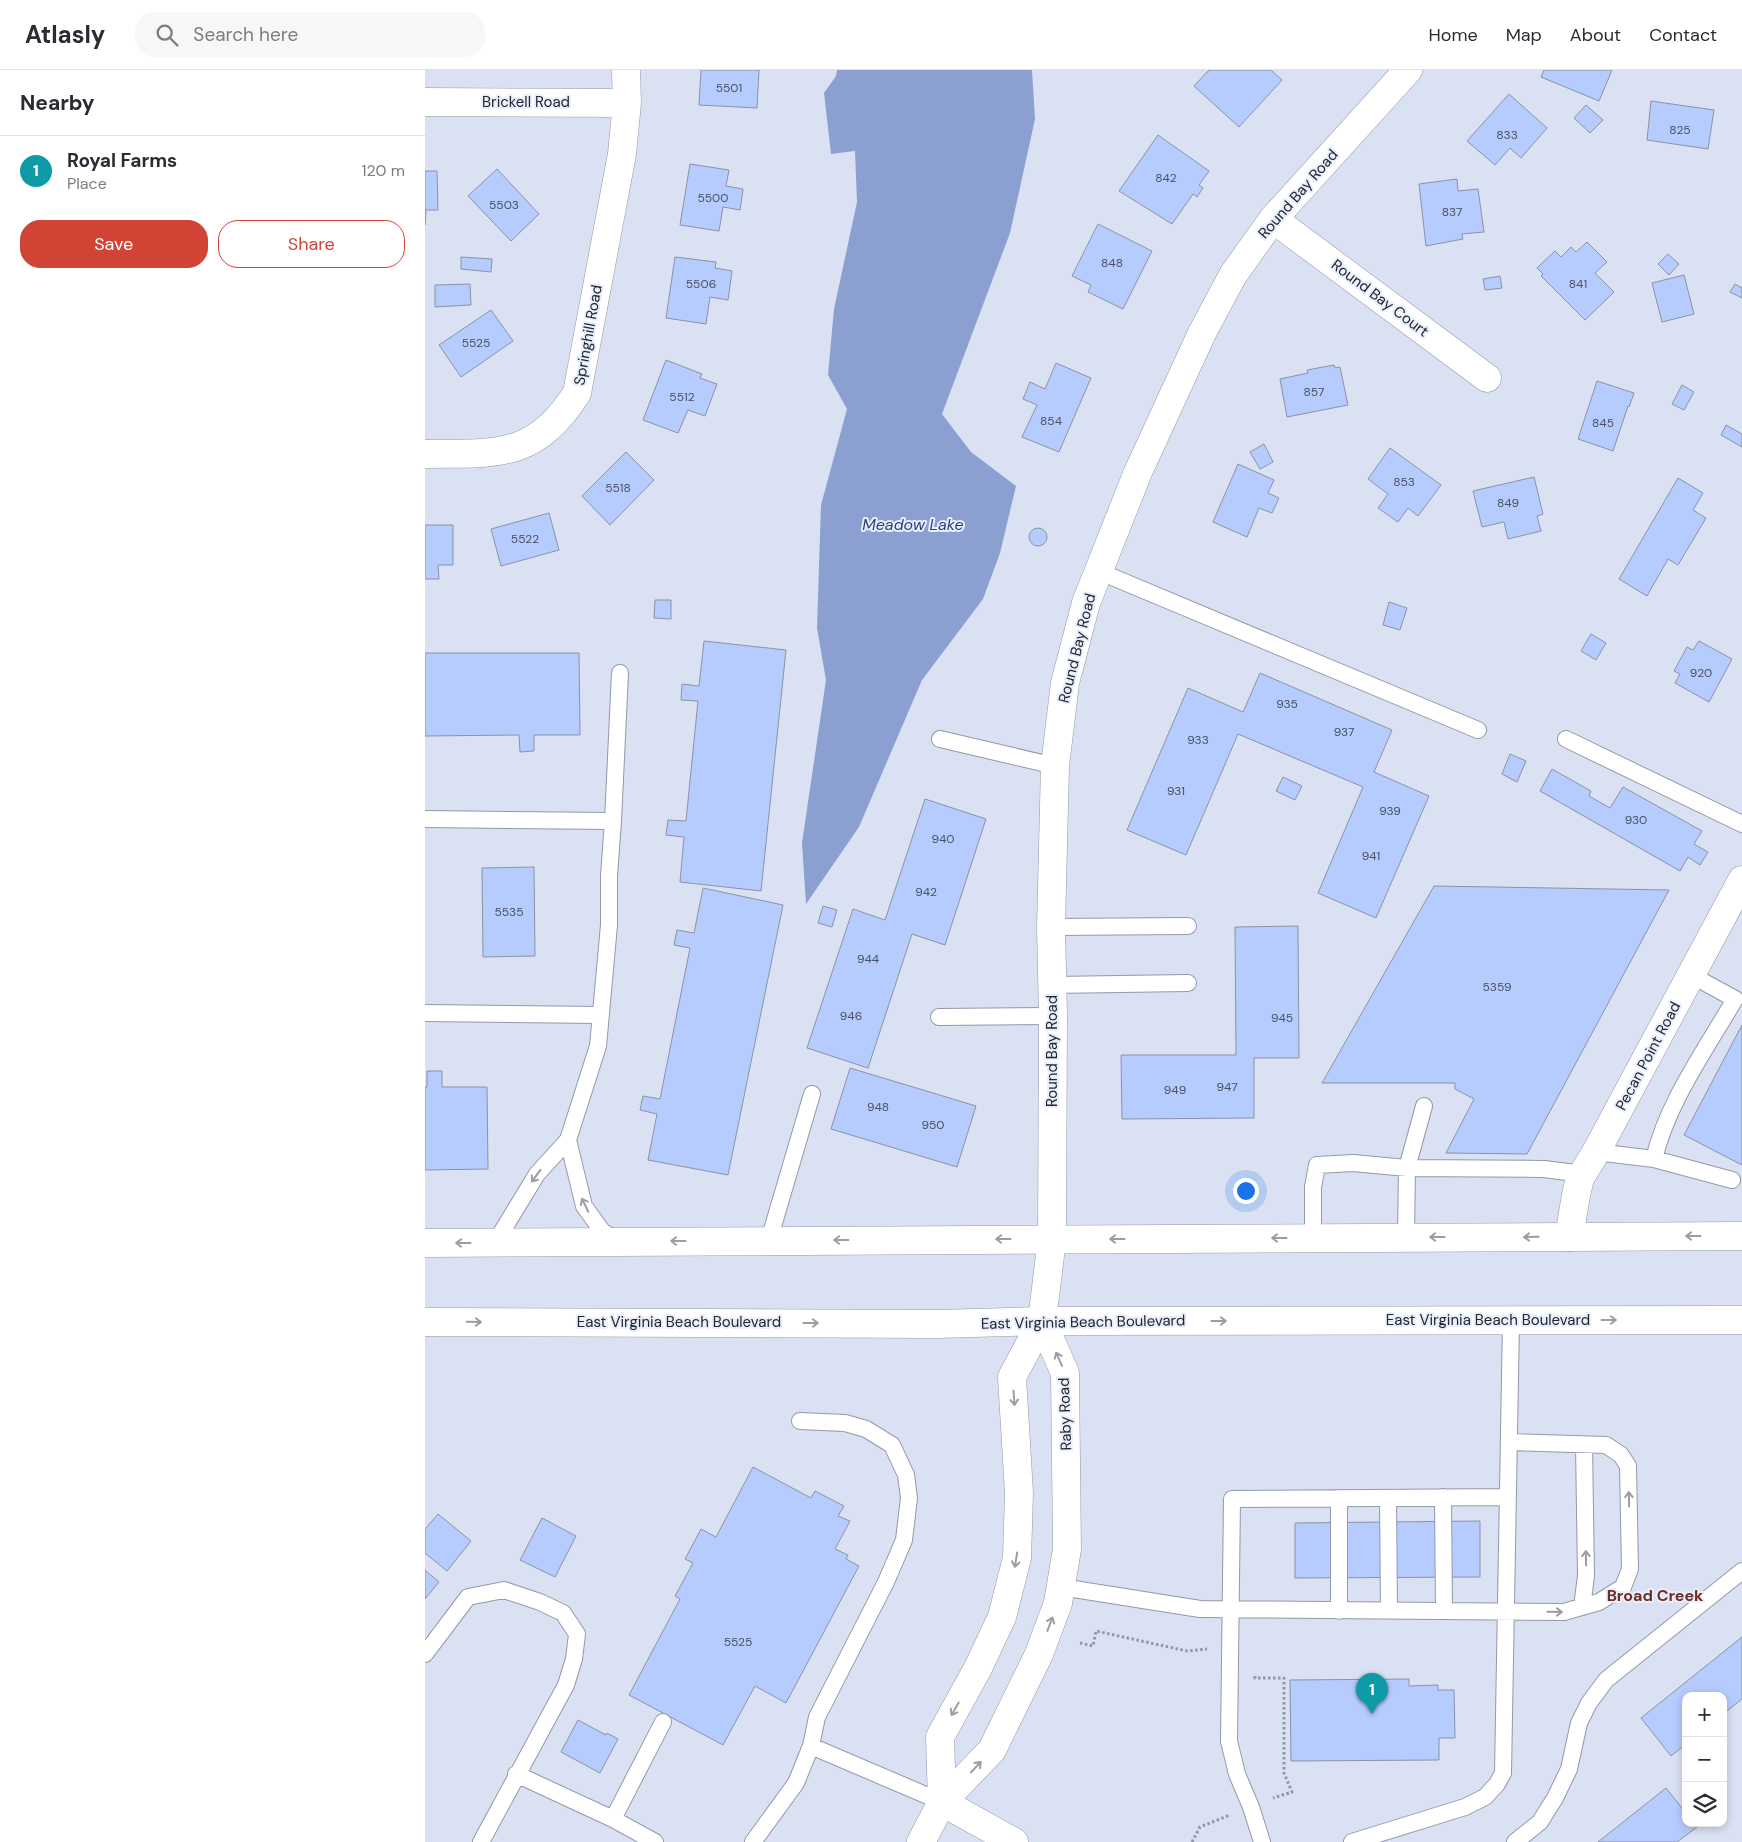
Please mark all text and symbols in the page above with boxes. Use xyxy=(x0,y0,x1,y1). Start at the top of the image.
search box xyxy=(135,12,485,57)
text: Atlasly xyxy=(25,19,105,50)
icon: search xyxy=(153,21,181,49)
text: Search here xyxy=(193,22,298,47)
text: Home xyxy=(1428,23,1478,47)
text: Map xyxy=(1506,23,1542,47)
text: About xyxy=(1570,23,1621,47)
text: Contact xyxy=(1649,23,1717,47)
house number: 5501 xyxy=(716,80,742,96)
text: Nearby xyxy=(20,89,94,117)
street label: Brickell Road xyxy=(482,92,570,112)
house number: 825 xyxy=(1669,122,1691,138)
house number: 833 xyxy=(1496,127,1518,143)
street label: Round Bay Road xyxy=(1254,145,1342,243)
text: Royal Farms xyxy=(67,148,177,173)
text: 1 xyxy=(33,160,39,181)
text: 120 m xyxy=(361,160,405,181)
house number: 842 xyxy=(1155,170,1177,186)
text: Place xyxy=(67,173,107,194)
house number: 5500 xyxy=(697,190,729,206)
house number: 5503 xyxy=(489,197,519,213)
house number: 837 xyxy=(1442,204,1462,220)
button: Save xyxy=(20,220,208,268)
button: Share xyxy=(218,220,405,268)
house number: 848 xyxy=(1101,255,1123,271)
street label: Round Bay Court xyxy=(1327,255,1433,341)
house number: 5506 xyxy=(686,276,716,292)
house number: 841 xyxy=(1569,276,1587,292)
street label: Springhill Road xyxy=(569,283,607,387)
house number: 5525 xyxy=(462,335,490,351)
house number: 857 xyxy=(1304,384,1324,400)
house number: 5512 xyxy=(669,389,695,405)
house number: 854 xyxy=(1040,413,1062,429)
house number: 845 xyxy=(1592,415,1614,431)
house number: 853 xyxy=(1393,474,1415,490)
house number: 5518 xyxy=(605,480,631,496)
house number: 849 xyxy=(1497,495,1519,511)
water label: Meadow Lake xyxy=(862,514,964,535)
house number: 5522 xyxy=(511,531,539,547)
street label: Round Bay Road xyxy=(1054,591,1100,705)
house number: 920 xyxy=(1690,665,1712,681)
house number: 935 xyxy=(1276,696,1298,712)
house number: 937 xyxy=(1334,724,1354,740)
house number: 933 xyxy=(1187,732,1209,748)
house number: 931 xyxy=(1167,783,1185,799)
house number: 939 xyxy=(1379,803,1401,819)
house number: 930 xyxy=(1625,812,1647,828)
house number: 940 xyxy=(931,831,955,847)
house number: 941 xyxy=(1362,848,1380,864)
house number: 942 xyxy=(915,884,937,900)
house number: 5535 xyxy=(494,904,524,920)
house number: 944 xyxy=(857,951,879,967)
house number: 5359 xyxy=(1483,979,1511,995)
street label: Round Bay Road xyxy=(1042,995,1062,1107)
street label: Pecan Point Road xyxy=(1611,998,1685,1114)
house number: 946 xyxy=(840,1008,862,1024)
house number: 945 xyxy=(1271,1010,1293,1026)
house number: 947 xyxy=(1216,1079,1238,1095)
house number: 949 xyxy=(1164,1082,1186,1098)
house number: 948 xyxy=(867,1099,889,1115)
house number: 950 xyxy=(921,1117,945,1133)
one-way arrow xyxy=(531,1169,541,1183)
your location xyxy=(1233,1178,1259,1204)
one-way arrow xyxy=(580,1198,590,1213)
one-way arrow xyxy=(1686,1231,1702,1241)
one-way arrow xyxy=(1430,1232,1446,1242)
one-way arrow xyxy=(1523,1232,1540,1242)
one-way arrow xyxy=(1272,1233,1288,1243)
one-way arrow xyxy=(995,1234,1012,1244)
one-way arrow xyxy=(1109,1234,1126,1244)
one-way arrow xyxy=(833,1235,849,1245)
one-way arrow xyxy=(670,1236,686,1246)
one-way arrow xyxy=(455,1238,472,1248)
street label: East Virginia Beach Boulevard xyxy=(981,1310,1185,1334)
street label: East Virginia Beach Boulevard xyxy=(1386,1310,1590,1330)
street label: East Virginia Beach Boulevard xyxy=(577,1312,781,1332)
one-way arrow xyxy=(1600,1315,1616,1325)
one-way arrow xyxy=(1210,1316,1226,1326)
one-way arrow xyxy=(465,1317,481,1327)
one-way arrow xyxy=(802,1318,819,1328)
one-way arrow xyxy=(1053,1352,1063,1367)
street label: Raby Road xyxy=(1054,1377,1076,1451)
one-way arrow xyxy=(1009,1389,1018,1405)
one-way arrow xyxy=(1624,1492,1633,1508)
one-way arrow xyxy=(1010,1551,1020,1567)
one-way arrow xyxy=(1581,1551,1591,1567)
district label: Broad Creek xyxy=(1607,1585,1704,1606)
one-way arrow xyxy=(1546,1607,1563,1617)
one-way arrow xyxy=(1046,1616,1055,1632)
house number: 5525 xyxy=(724,1634,752,1650)
pin: 1 xyxy=(1356,1673,1388,1714)
map controls xyxy=(1682,1692,1727,1827)
button: + xyxy=(1682,1692,1727,1737)
one-way arrow xyxy=(950,1702,960,1716)
button: − xyxy=(1682,1737,1727,1782)
one-way arrow xyxy=(970,1760,982,1773)
button: layers xyxy=(1682,1782,1727,1827)

